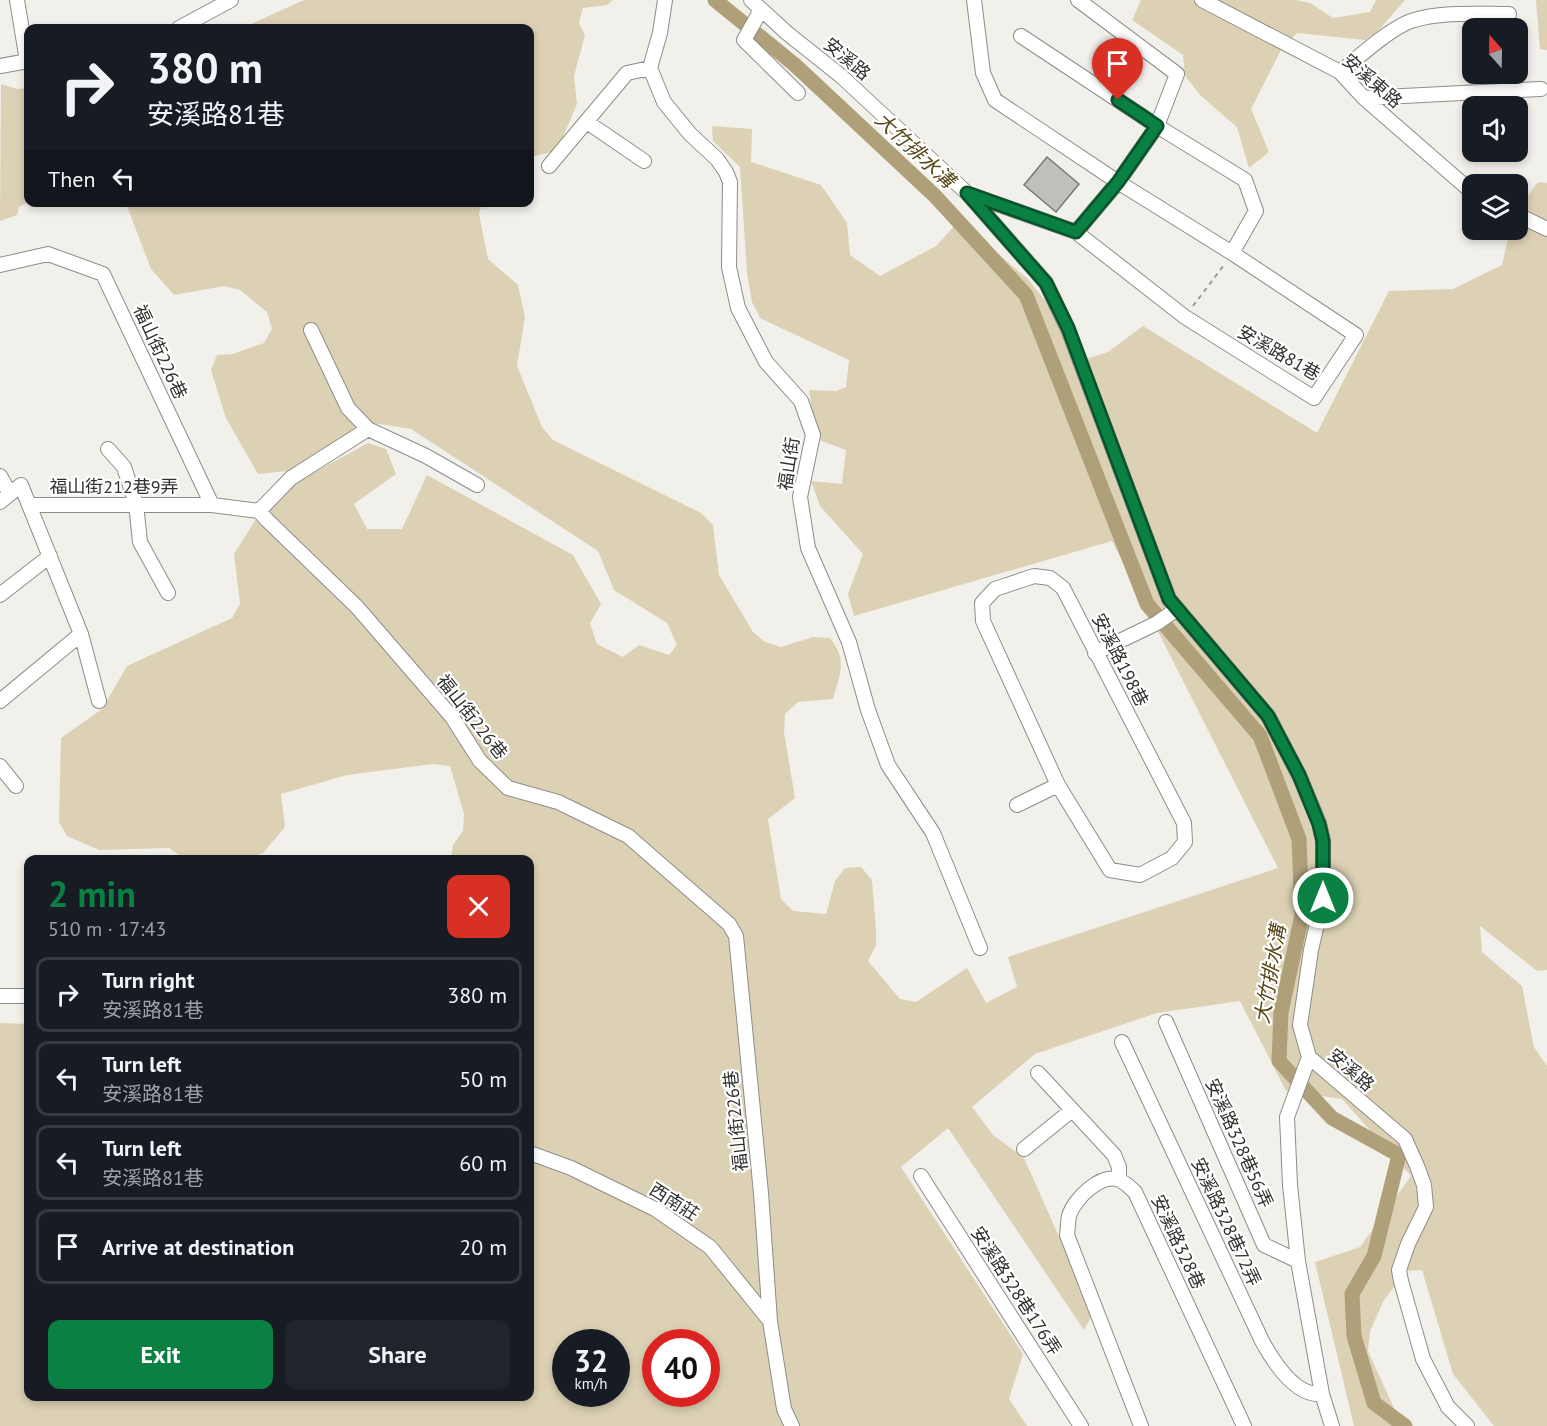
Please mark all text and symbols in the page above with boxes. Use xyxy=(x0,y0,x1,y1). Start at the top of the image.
north arrow xyxy=(1462,18,1528,84)
map controls xyxy=(1462,18,1528,240)
street label: 安溪路 xyxy=(819,32,875,85)
pin xyxy=(1092,38,1143,100)
text: 380 m xyxy=(147,40,263,95)
icon: arrive xyxy=(1101,47,1134,80)
icon: right xyxy=(48,48,126,126)
street label: 安溪東路 xyxy=(1338,48,1407,113)
button: sound xyxy=(1462,96,1528,162)
text: 安溪路81巷 xyxy=(147,97,284,131)
water label: 大竹排水溝 xyxy=(870,106,963,196)
icon: left xyxy=(107,162,140,195)
text: Then xyxy=(48,165,95,193)
button: layers xyxy=(1462,174,1528,240)
street label: 福山街226巷 xyxy=(129,301,192,403)
street label: 安溪路81巷 xyxy=(1234,320,1325,385)
street label: 福山街 xyxy=(773,435,804,492)
street label: 福山街212巷9弄 xyxy=(49,475,179,498)
street label: 安溪路198巷 xyxy=(1087,609,1154,710)
street label: 福山街226巷 xyxy=(432,670,513,764)
position arrow xyxy=(1291,866,1355,930)
text: 2 min xyxy=(48,870,136,917)
button: close xyxy=(447,875,510,938)
text: 510 m · 17:43 xyxy=(48,916,166,942)
water label: 大竹排水溝 xyxy=(1249,920,1292,1025)
text: Turn right xyxy=(102,966,194,994)
icon: right xyxy=(51,978,84,1011)
text: 380 m xyxy=(447,981,507,1009)
text: 安溪路81巷 xyxy=(102,997,204,1023)
street label: 安溪路 xyxy=(1323,1043,1379,1096)
text: Turn left xyxy=(102,1050,182,1078)
icon: left xyxy=(51,1062,84,1095)
text: 50 m xyxy=(459,1065,507,1093)
street label: 福山街226巷 xyxy=(719,1069,752,1173)
street label: 安溪路328巷56弄 xyxy=(1201,1075,1278,1211)
text: 安溪路81巷 xyxy=(102,1081,204,1107)
text: Turn left xyxy=(102,1134,182,1162)
icon: left xyxy=(51,1146,84,1179)
text: 60 m xyxy=(459,1149,507,1177)
street label: 安溪路328巷72弄 xyxy=(1187,1154,1266,1290)
text: 安溪路81巷 xyxy=(102,1165,204,1191)
street label: 西南莊 xyxy=(645,1178,703,1226)
street label: 安溪路328巷 xyxy=(1147,1191,1210,1293)
street label: 安溪路328巷176弄 xyxy=(966,1222,1067,1359)
icon: arrive xyxy=(51,1230,84,1263)
text: Arrive at destination xyxy=(102,1233,294,1261)
text: 20 m xyxy=(459,1233,507,1261)
button: Exit xyxy=(48,1320,273,1389)
button: Share xyxy=(285,1320,510,1389)
speed limit sign: 40 xyxy=(642,1329,720,1407)
text: 32 xyxy=(574,1341,608,1380)
text: km/h xyxy=(575,1374,607,1393)

